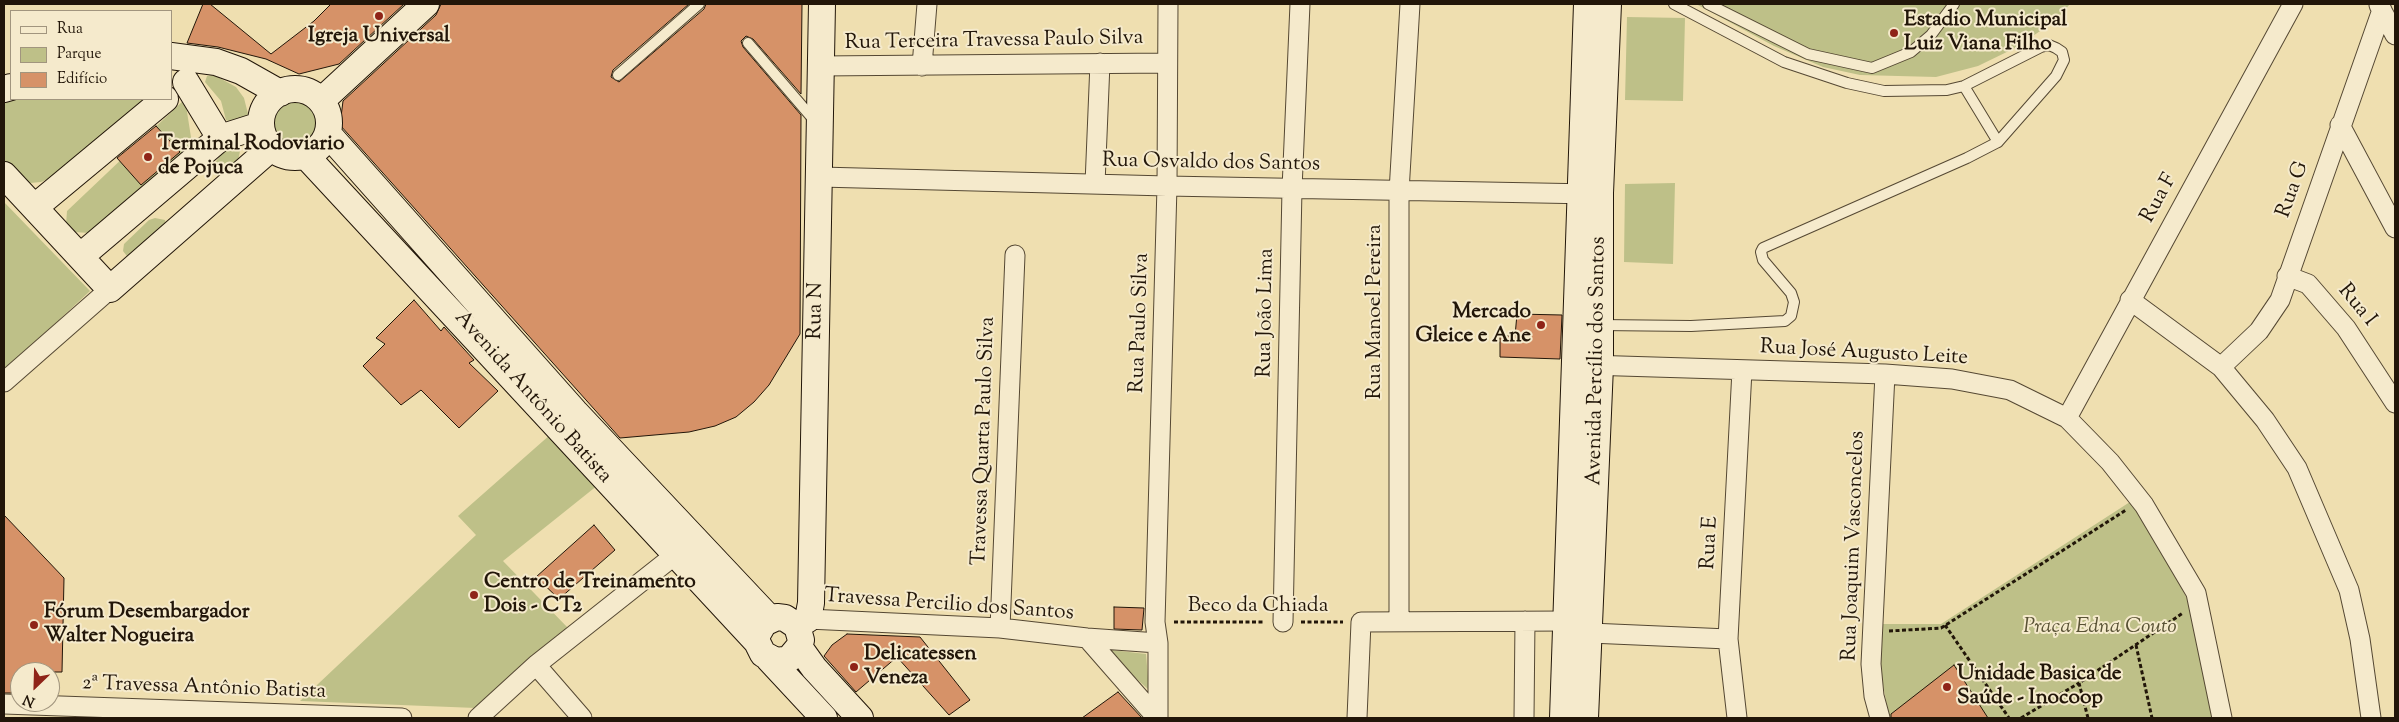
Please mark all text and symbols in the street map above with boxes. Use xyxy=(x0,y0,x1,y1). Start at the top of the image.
place label: Estadio Municipal Luiz Viana Filho xyxy=(1904,8,2067,58)
legend xyxy=(10,10,172,100)
marker: Igreja Universal xyxy=(373,10,385,22)
text: Rua xyxy=(57,19,83,40)
place label: Igreja Universal xyxy=(308,24,450,50)
street label: Rua Terceira Travessa Paulo Silva xyxy=(844,27,1144,57)
marker: Estadio Municipal Luiz Viana Filho xyxy=(1888,27,1900,39)
text: Parque xyxy=(57,44,101,65)
text: Edifício xyxy=(57,69,107,90)
place label: Terminal Rodoviario de Pojuca xyxy=(158,132,344,182)
street label: Rua Osvaldo dos Santos xyxy=(1102,149,1320,179)
marker: Terminal Rodoviario de Pojuca xyxy=(142,151,154,163)
street label: Rua G xyxy=(2272,158,2316,222)
street label: Rua F xyxy=(2136,170,2184,228)
street label: Rua Manoel Pereira xyxy=(1363,224,1389,400)
street label: Avenida Percílio dos Santos xyxy=(1583,236,1613,486)
street label: Rua João Lima xyxy=(1253,248,1281,378)
street label: Rua Paulo Silva xyxy=(1126,253,1156,393)
street label: Rua I xyxy=(2331,280,2381,332)
street label: Rua N xyxy=(804,282,830,340)
place label: Mercado Gleice e Ane xyxy=(1415,300,1531,350)
street label: Avenida Antônio Batista xyxy=(448,307,616,489)
street label: Travessa Quarta Paulo Silva xyxy=(968,316,1002,566)
marker: Mercado Gleice e Ane xyxy=(1535,319,1547,331)
street label: Rua José Augusto Leite xyxy=(1759,336,1969,372)
street label: Rua Joaquim Vasconcelos xyxy=(1838,430,1872,662)
street label: Rua E xyxy=(1697,516,1725,570)
place label: Centro de Treinamento Dois - CT2 xyxy=(484,570,696,620)
street label: Travessa Percilio dos Santos xyxy=(823,585,1075,627)
marker: Centro de Treinamento Dois - CT2 xyxy=(468,589,480,601)
street label: Beco da Chiada xyxy=(1188,594,1328,620)
place label: Fórum Desembargador Walter Nogueira xyxy=(44,600,250,650)
park label: Praça Edna Couto xyxy=(2023,615,2177,641)
marker: Fórum Desembargador Walter Nogueira xyxy=(28,619,40,631)
place label: Delicatessen Veneza xyxy=(864,642,977,692)
marker: Delicatessen Veneza xyxy=(848,661,860,673)
north arrow xyxy=(10,662,60,712)
place label: Unidade Basica de Saúde - Inocoop xyxy=(1957,662,2122,712)
street label: 2ª Travessa Antônio Batista xyxy=(81,672,327,706)
marker: Unidade Basica de Saúde - Inocoop xyxy=(1941,681,1953,693)
text: N xyxy=(20,688,38,711)

